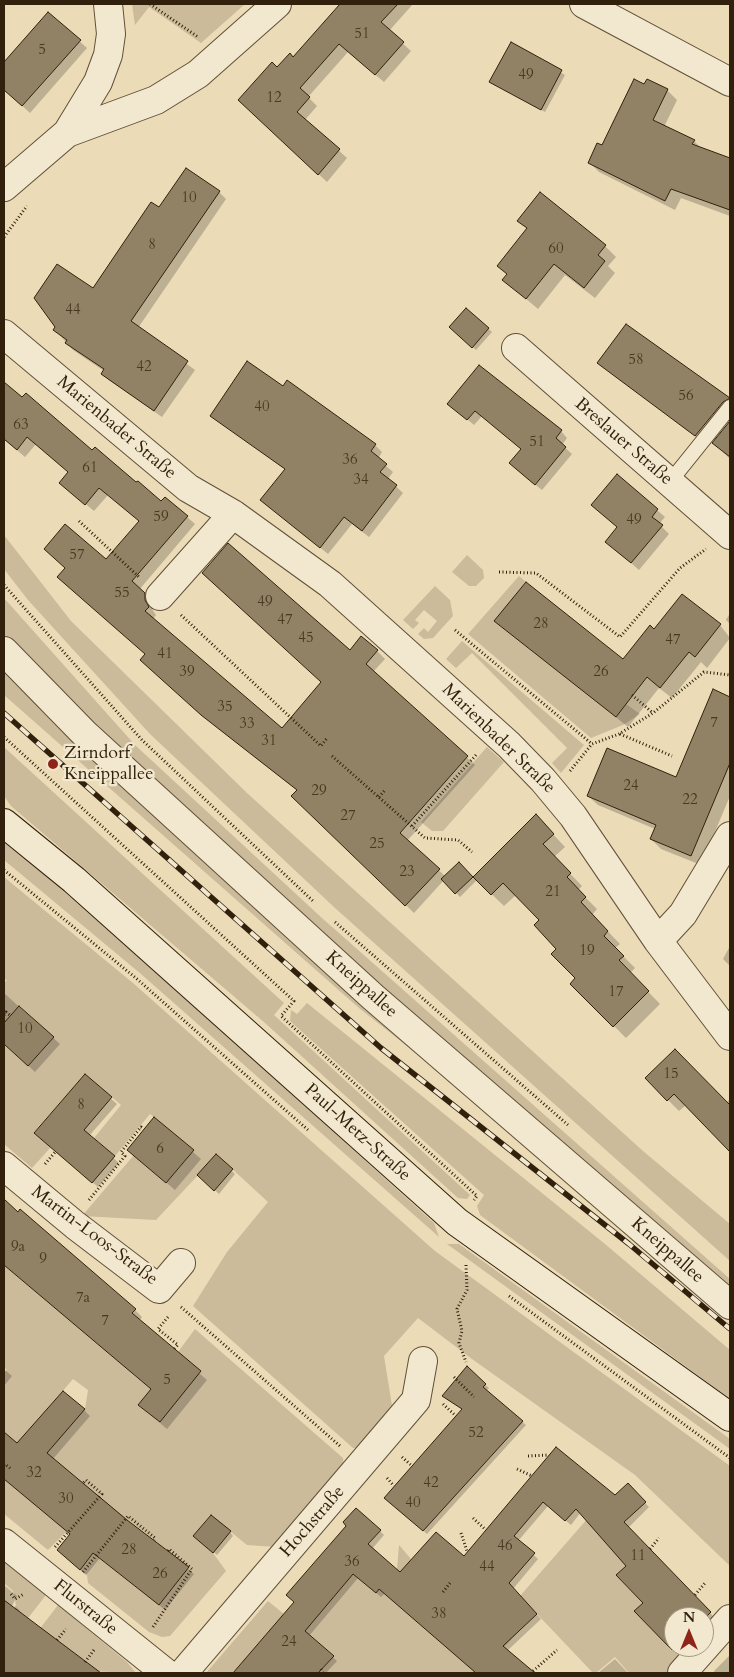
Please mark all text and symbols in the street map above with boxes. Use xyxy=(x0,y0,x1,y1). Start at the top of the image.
house number: 51 xyxy=(354,26,370,44)
house number: 5 xyxy=(38,42,46,60)
house number: 49 xyxy=(518,67,534,85)
house number: 12 xyxy=(266,90,282,108)
house number: 10 xyxy=(181,190,197,208)
house number: 8 xyxy=(148,237,156,255)
house number: 60 xyxy=(548,241,564,259)
house number: 44 xyxy=(65,302,81,320)
house number: 58 xyxy=(628,352,644,370)
house number: 42 xyxy=(136,359,152,377)
street label: Marienbader Straße xyxy=(52,372,180,484)
house number: 56 xyxy=(678,388,694,406)
street label: Breslauer Straße xyxy=(570,394,676,490)
house number: 40 xyxy=(254,399,270,417)
house number: 63 xyxy=(13,417,29,435)
house number: 51 xyxy=(529,434,545,452)
house number: 36 xyxy=(342,452,358,470)
house number: 61 xyxy=(82,460,98,478)
house number: 34 xyxy=(353,472,369,490)
house number: 59 xyxy=(153,509,169,527)
house number: 49 xyxy=(626,512,642,530)
house number: 57 xyxy=(69,547,85,565)
house number: 55 xyxy=(114,585,130,603)
house number: 49 xyxy=(257,594,273,612)
house number: 47 xyxy=(277,612,293,630)
house number: 28 xyxy=(533,616,549,634)
house number: 45 xyxy=(298,630,314,648)
house number: 47 xyxy=(665,632,681,650)
house number: 41 xyxy=(157,646,173,664)
house number: 39 xyxy=(179,664,195,682)
house number: 26 xyxy=(593,664,609,682)
street label: Marienbader Straße xyxy=(437,679,559,799)
house number: 35 xyxy=(217,699,233,717)
house number: 7 xyxy=(710,715,718,733)
house number: 33 xyxy=(239,716,255,734)
house number: 31 xyxy=(261,733,277,751)
place label: Zirndorf Kneippallee xyxy=(64,743,153,786)
marker: Zirndorf Kneippallee xyxy=(46,757,60,771)
house number: 24 xyxy=(623,778,639,796)
house number: 29 xyxy=(311,783,327,801)
house number: 22 xyxy=(682,792,698,810)
house number: 27 xyxy=(340,808,356,826)
house number: 25 xyxy=(369,836,385,854)
house number: 23 xyxy=(399,864,415,882)
house number: 21 xyxy=(545,884,561,902)
house number: 19 xyxy=(579,943,595,961)
street label: Kneippallee xyxy=(321,947,401,1023)
house number: 17 xyxy=(608,984,624,1002)
house number: 10 xyxy=(17,1021,33,1039)
house number: 15 xyxy=(663,1066,679,1084)
street label: Paul-Metz-Straße xyxy=(299,1080,415,1186)
house number: 8 xyxy=(77,1097,85,1115)
house number: 6 xyxy=(156,1141,164,1159)
street label: Martin-Loos-Straße xyxy=(27,1181,161,1291)
street label: Kneippallee xyxy=(626,1214,708,1288)
house number: 9a xyxy=(11,1239,25,1257)
house number: 9 xyxy=(39,1251,47,1269)
house number: 7a xyxy=(76,1290,90,1308)
house number: 7 xyxy=(101,1313,109,1331)
house number: 5 xyxy=(163,1372,171,1390)
house number: 52 xyxy=(468,1425,484,1443)
house number: 32 xyxy=(26,1465,42,1483)
house number: 42 xyxy=(423,1475,439,1493)
street label: Hochstraße xyxy=(276,1482,350,1562)
house number: 30 xyxy=(58,1491,74,1509)
house number: 40 xyxy=(405,1495,421,1513)
house number: 46 xyxy=(497,1538,513,1556)
house number: 28 xyxy=(121,1542,137,1560)
house number: 11 xyxy=(630,1548,646,1566)
house number: 36 xyxy=(344,1554,360,1572)
house number: 44 xyxy=(479,1559,495,1577)
house number: 26 xyxy=(152,1566,168,1584)
street label: Flurstraße xyxy=(49,1576,121,1640)
house number: 38 xyxy=(431,1606,447,1624)
north arrow xyxy=(664,1607,714,1657)
text: N xyxy=(683,1608,695,1627)
house number: 24 xyxy=(281,1634,297,1652)

